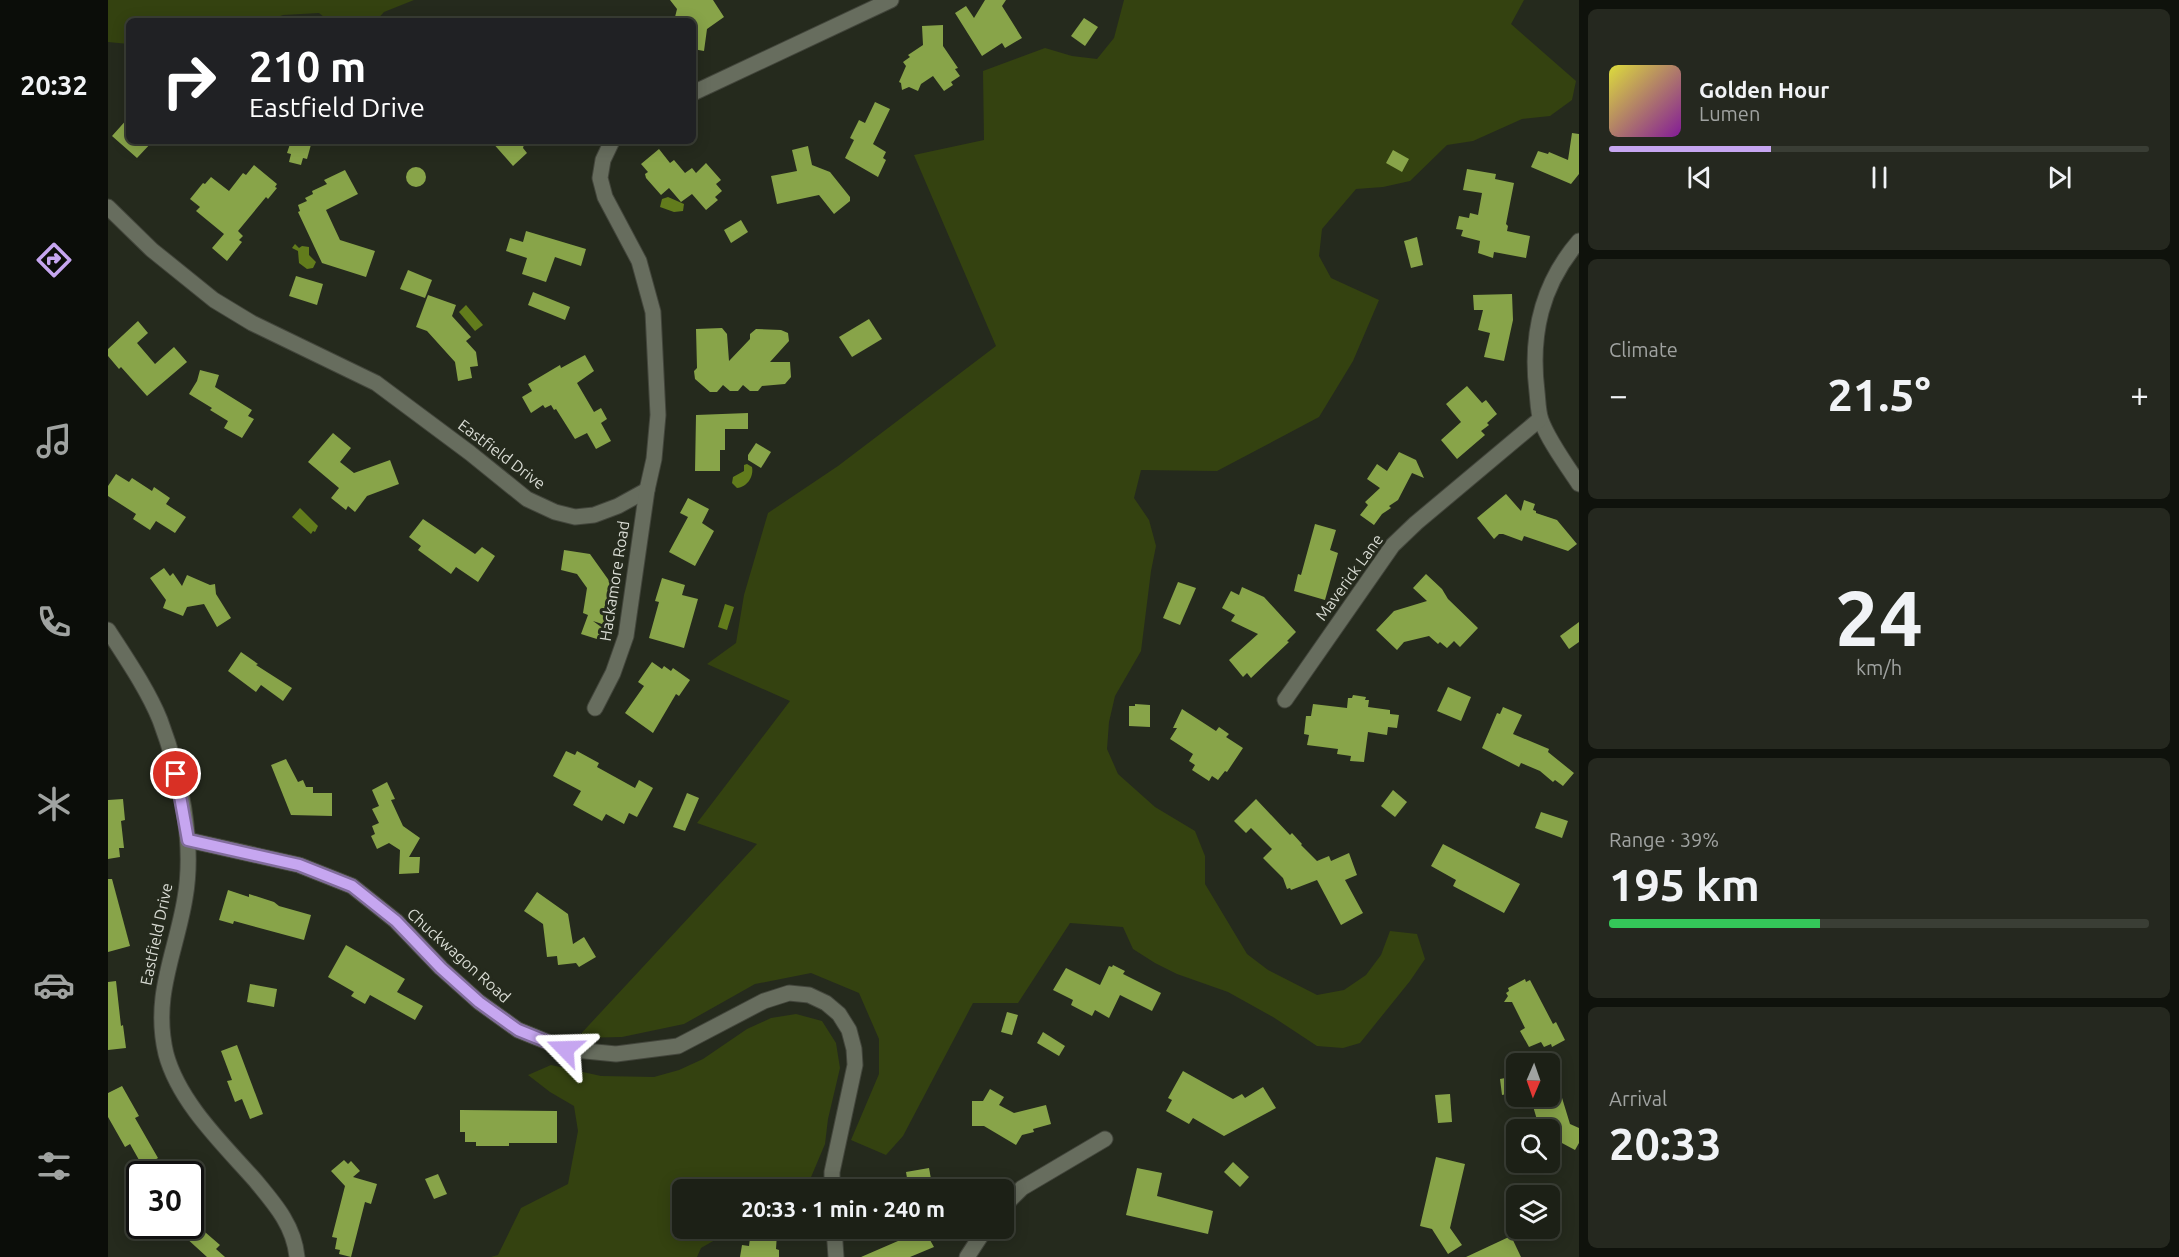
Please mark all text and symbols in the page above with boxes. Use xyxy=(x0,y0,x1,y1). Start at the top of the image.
icon: right xyxy=(150,42,228,120)
text: 210 m xyxy=(249,43,366,90)
text: 20:32 xyxy=(20,70,88,100)
text: Golden Hour xyxy=(1699,77,1829,102)
text: Eastfield Drive xyxy=(249,92,425,122)
text: Lumen xyxy=(1699,102,1760,125)
icon: previous xyxy=(1683,161,1716,194)
icon: pause xyxy=(1863,161,1896,194)
icon: next xyxy=(2043,161,2076,194)
icon: directions xyxy=(33,239,75,281)
text: Climate xyxy=(1609,338,1678,361)
text: 21.5° xyxy=(1827,369,1931,420)
text: − xyxy=(1609,376,1628,413)
text: + xyxy=(2130,376,2149,413)
street label: Eastfield Drive xyxy=(455,415,549,493)
icon: music xyxy=(33,420,75,462)
street label: Hackamore Road xyxy=(596,519,632,643)
street label: Maverick Lane xyxy=(1312,530,1386,624)
text: 24 xyxy=(1835,573,1923,661)
icon: phone xyxy=(33,601,75,643)
text: km/h xyxy=(1856,656,1902,679)
pin xyxy=(150,748,201,799)
icon: arrive xyxy=(159,757,192,790)
icon: climate xyxy=(33,783,75,825)
text: Range · 39% xyxy=(1609,828,1719,851)
text: 195 km xyxy=(1609,859,1760,910)
street label: Eastfield Drive xyxy=(136,881,176,987)
street label: Chuckwagon Road xyxy=(404,904,514,1006)
icon: car xyxy=(33,964,75,1006)
position arrow xyxy=(533,1017,597,1081)
north arrow xyxy=(1506,1053,1560,1107)
map controls xyxy=(1506,1053,1560,1239)
text: Arrival xyxy=(1609,1087,1667,1110)
text: 20:33 xyxy=(1609,1118,1722,1169)
button: search xyxy=(1506,1119,1560,1173)
icon: filters xyxy=(33,1145,75,1187)
speed limit sign: 30 xyxy=(126,1161,204,1239)
button: layers xyxy=(1506,1185,1560,1239)
text: 20:33 · 1 min · 240 m xyxy=(741,1196,945,1221)

